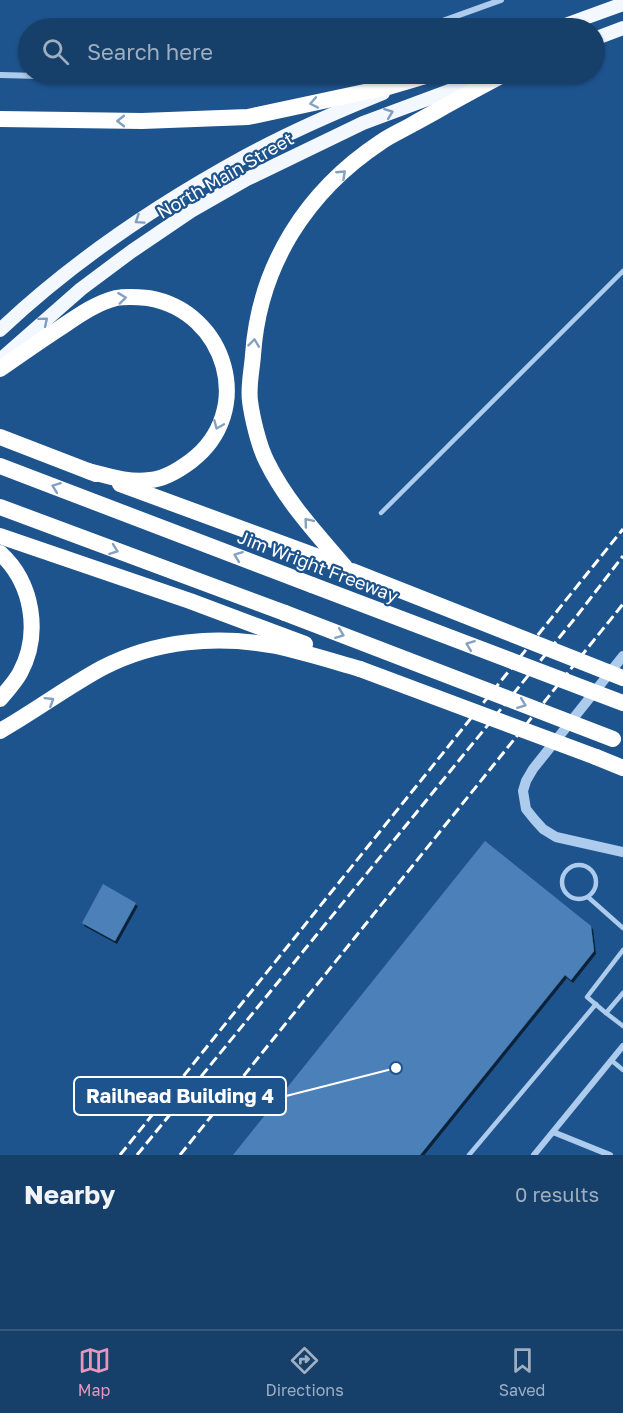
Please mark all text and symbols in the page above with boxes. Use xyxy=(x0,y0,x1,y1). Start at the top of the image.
search box xyxy=(18,18,605,84)
icon: search xyxy=(39,35,72,68)
text: Search here xyxy=(87,38,213,65)
one-way arrow xyxy=(310,96,320,109)
one-way arrow xyxy=(383,108,394,120)
one-way arrow xyxy=(116,115,125,127)
street label: North Main Street xyxy=(153,127,297,223)
one-way arrow xyxy=(334,170,345,181)
one-way arrow xyxy=(135,213,145,225)
one-way arrow xyxy=(118,292,127,305)
one-way arrow xyxy=(37,317,48,328)
one-way arrow xyxy=(248,338,260,347)
one-way arrow xyxy=(213,419,225,430)
one-way arrow xyxy=(51,482,62,494)
one-way arrow xyxy=(304,518,315,529)
street label: Jim Wright Freeway xyxy=(235,525,401,607)
one-way arrow xyxy=(108,542,119,555)
one-way arrow xyxy=(233,551,244,564)
one-way arrow xyxy=(334,627,345,639)
one-way arrow xyxy=(465,639,476,652)
one-way arrow xyxy=(44,696,54,708)
one-way arrow xyxy=(516,697,527,710)
callout: Railhead Building 4 xyxy=(74,1077,286,1115)
text: Railhead Building 4 xyxy=(86,1083,274,1107)
text: Nearby xyxy=(24,1179,115,1210)
text: 0 results xyxy=(515,1182,599,1206)
tab: Map xyxy=(78,1344,111,1400)
tab: Directions xyxy=(266,1344,344,1400)
tab: Saved xyxy=(499,1344,545,1400)

